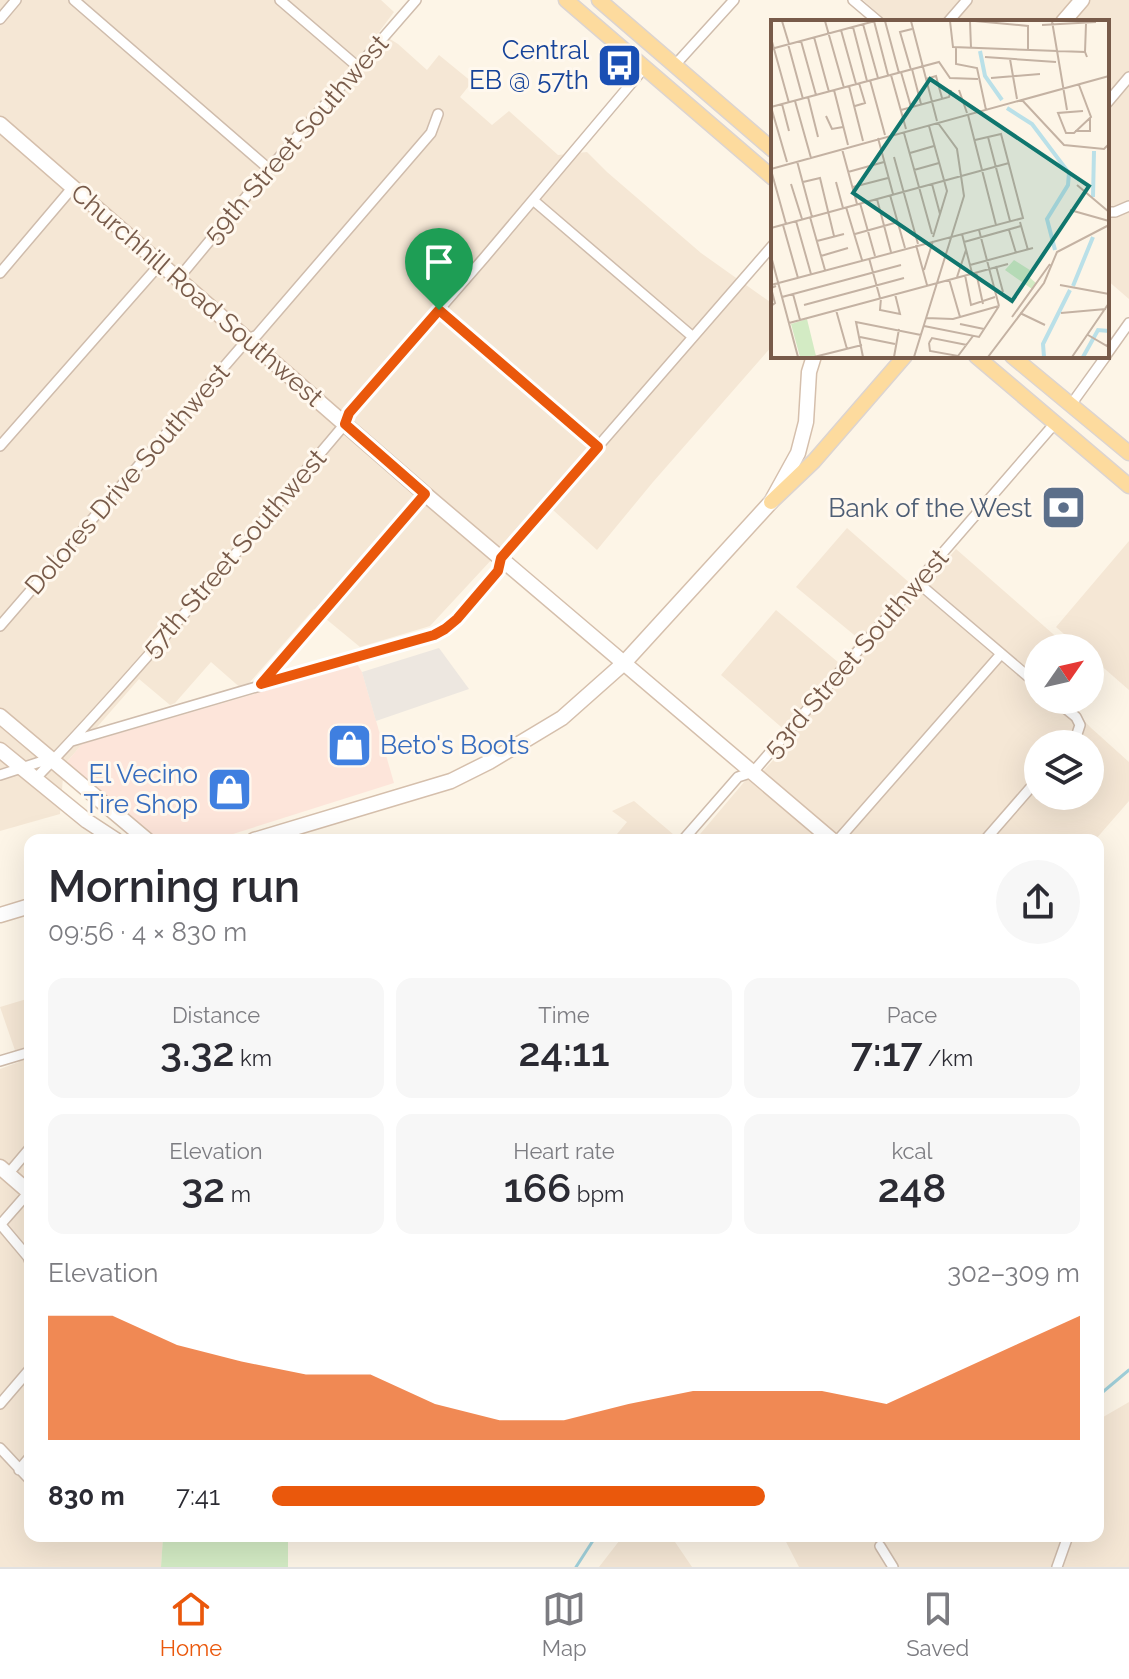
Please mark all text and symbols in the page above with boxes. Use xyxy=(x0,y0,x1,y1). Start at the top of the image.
inset map xyxy=(771,20,1109,358)
street label: 59th Street Southwest xyxy=(197,29,395,249)
place label: Central EB @ 57th xyxy=(469,35,590,95)
bus stop icon: Central EB @ 57th xyxy=(596,41,644,89)
street label: Churchhill Road Southwest xyxy=(65,177,329,413)
pin xyxy=(405,228,473,310)
icon: arrive xyxy=(417,240,461,284)
street label: Dolores Drive Southwest xyxy=(19,357,236,600)
street label: 57th Street Southwest xyxy=(136,443,332,663)
bank icon: Bank of the West xyxy=(1039,484,1087,532)
place label: Bank of the West xyxy=(828,493,1032,523)
street label: 53rd Street Southwest xyxy=(757,543,955,763)
north arrow xyxy=(1024,634,1104,714)
map controls xyxy=(1024,634,1104,810)
shop icon: Beto's Boots xyxy=(325,721,373,769)
place label: Beto's Boots xyxy=(380,730,529,760)
button: layers xyxy=(1024,730,1104,810)
place label: El Vecino Tire Shop xyxy=(83,759,198,819)
shop icon: El Vecino Tire Shop xyxy=(205,765,253,813)
button: share xyxy=(996,860,1080,944)
text: Morning run xyxy=(48,861,300,912)
text: 09:56 · 4 × 830 m xyxy=(48,917,247,947)
text: Distance xyxy=(172,1002,260,1028)
text: Time xyxy=(538,1002,590,1028)
text: Pace xyxy=(887,1002,937,1028)
text: 3.32 xyxy=(160,1028,234,1075)
text: 24:11 xyxy=(518,1028,610,1075)
text: 7:17 xyxy=(851,1028,922,1075)
text: km xyxy=(234,1045,272,1071)
text: /km xyxy=(922,1045,973,1071)
text: Elevation xyxy=(169,1138,263,1164)
text: Heart rate xyxy=(513,1138,615,1164)
text: kcal xyxy=(891,1138,933,1164)
text: 32 xyxy=(181,1164,225,1211)
text: 166 xyxy=(504,1164,571,1211)
text: 248 xyxy=(878,1164,946,1211)
text: m xyxy=(225,1181,251,1207)
text: bpm xyxy=(571,1181,624,1207)
text: Elevation xyxy=(48,1258,158,1288)
text: 302–309 m xyxy=(947,1258,1080,1288)
text: 830 m xyxy=(48,1481,125,1511)
text: 7:41 xyxy=(176,1481,220,1511)
tab: Home xyxy=(160,1587,222,1661)
tab: Map xyxy=(542,1587,587,1661)
tab: Saved xyxy=(906,1587,969,1661)

